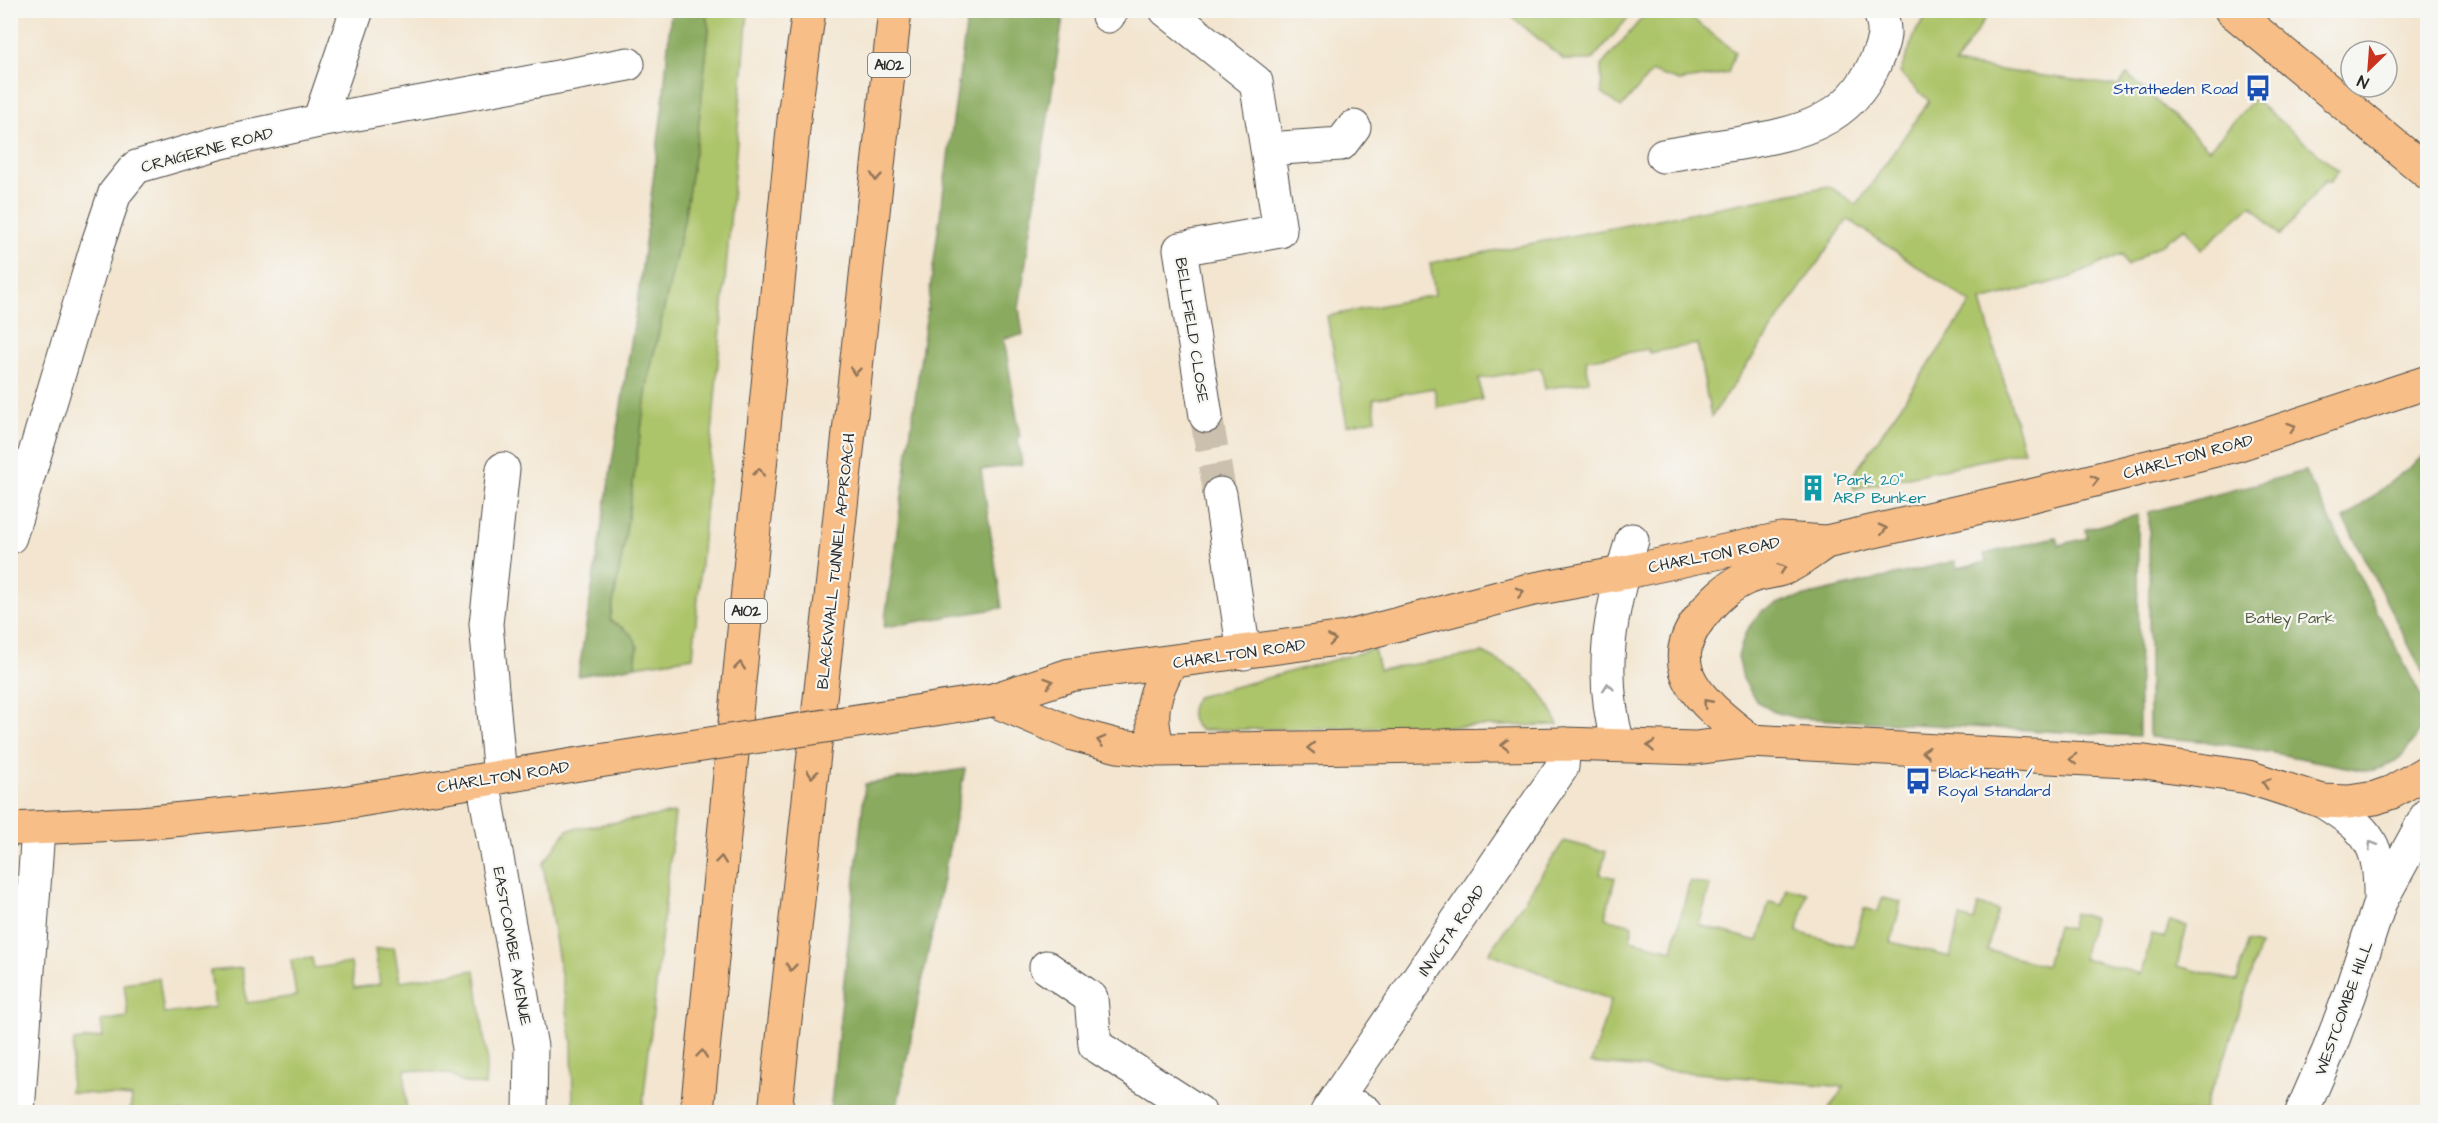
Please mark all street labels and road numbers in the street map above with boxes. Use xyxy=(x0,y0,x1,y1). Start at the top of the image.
road number: A102 xyxy=(868,53,910,77)
street label: CRAIGERNE ROAD xyxy=(139,122,276,178)
street label: BELLFIELD CLOSE xyxy=(1170,256,1214,405)
street label: CHARLTON ROAD xyxy=(2121,429,2256,485)
street label: BLACKWALL TUNNEL APPROACH xyxy=(812,432,860,690)
street label: CHARLTON ROAD xyxy=(1647,531,1782,579)
road number: A102 xyxy=(725,599,767,623)
street label: CHARLTON ROAD xyxy=(1171,634,1307,674)
street label: CHARLTON ROAD xyxy=(435,756,571,798)
street label: EASTCOMBE AVENUE xyxy=(487,865,537,1028)
street label: INVICTA ROAD xyxy=(1413,881,1490,980)
street label: WESTCOMBE HILL xyxy=(2309,938,2378,1079)

